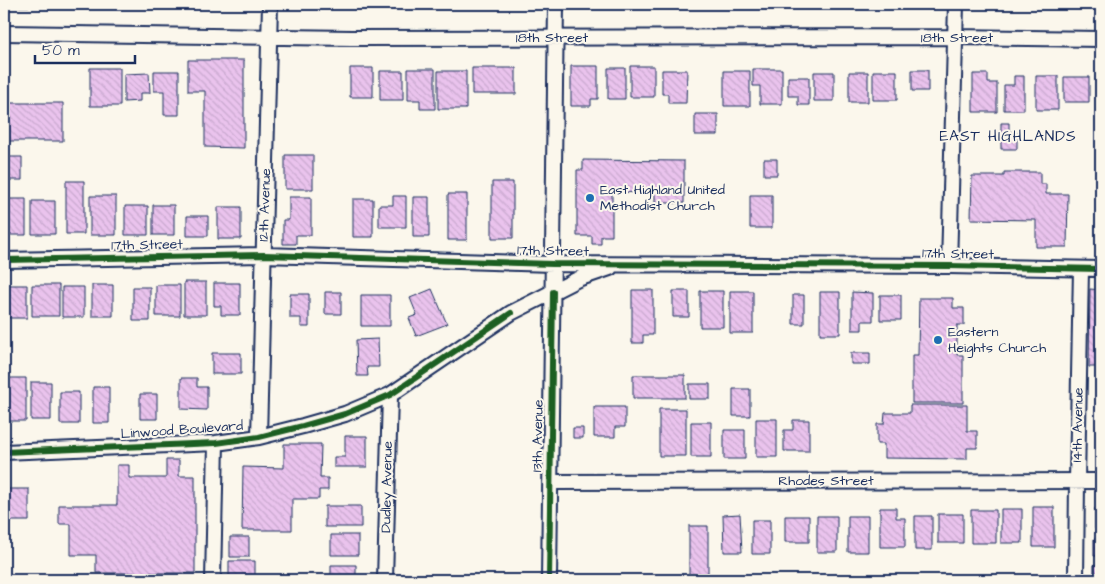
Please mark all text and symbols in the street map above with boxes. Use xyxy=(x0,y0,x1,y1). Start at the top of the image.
street label: 18th Street xyxy=(516,28,588,48)
street label: 18th Street xyxy=(921,28,993,48)
scale bar xyxy=(35,32,135,64)
text: 50 m xyxy=(42,40,80,61)
district label: EAST HIGHLANDS xyxy=(939,126,1077,147)
street label: 12th Avenue xyxy=(254,168,276,242)
place label: East Highland United Methodist Church xyxy=(600,180,725,216)
marker: East Highland United Methodist Church xyxy=(584,192,596,204)
street label: 17th Street xyxy=(111,234,183,256)
street label: 17th Street xyxy=(517,240,589,262)
street label: 17th Street xyxy=(922,243,994,265)
place label: Eastern Heights Church xyxy=(948,322,1046,358)
marker: Eastern Heights Church xyxy=(932,334,944,346)
street label: 14th Avenue xyxy=(1067,387,1089,463)
street label: 13th Avenue xyxy=(527,399,549,472)
street label: Linwood Boulevard xyxy=(120,416,244,444)
street label: Dudley Avenue xyxy=(376,440,398,533)
street label: Rhodes Street xyxy=(778,471,874,491)

